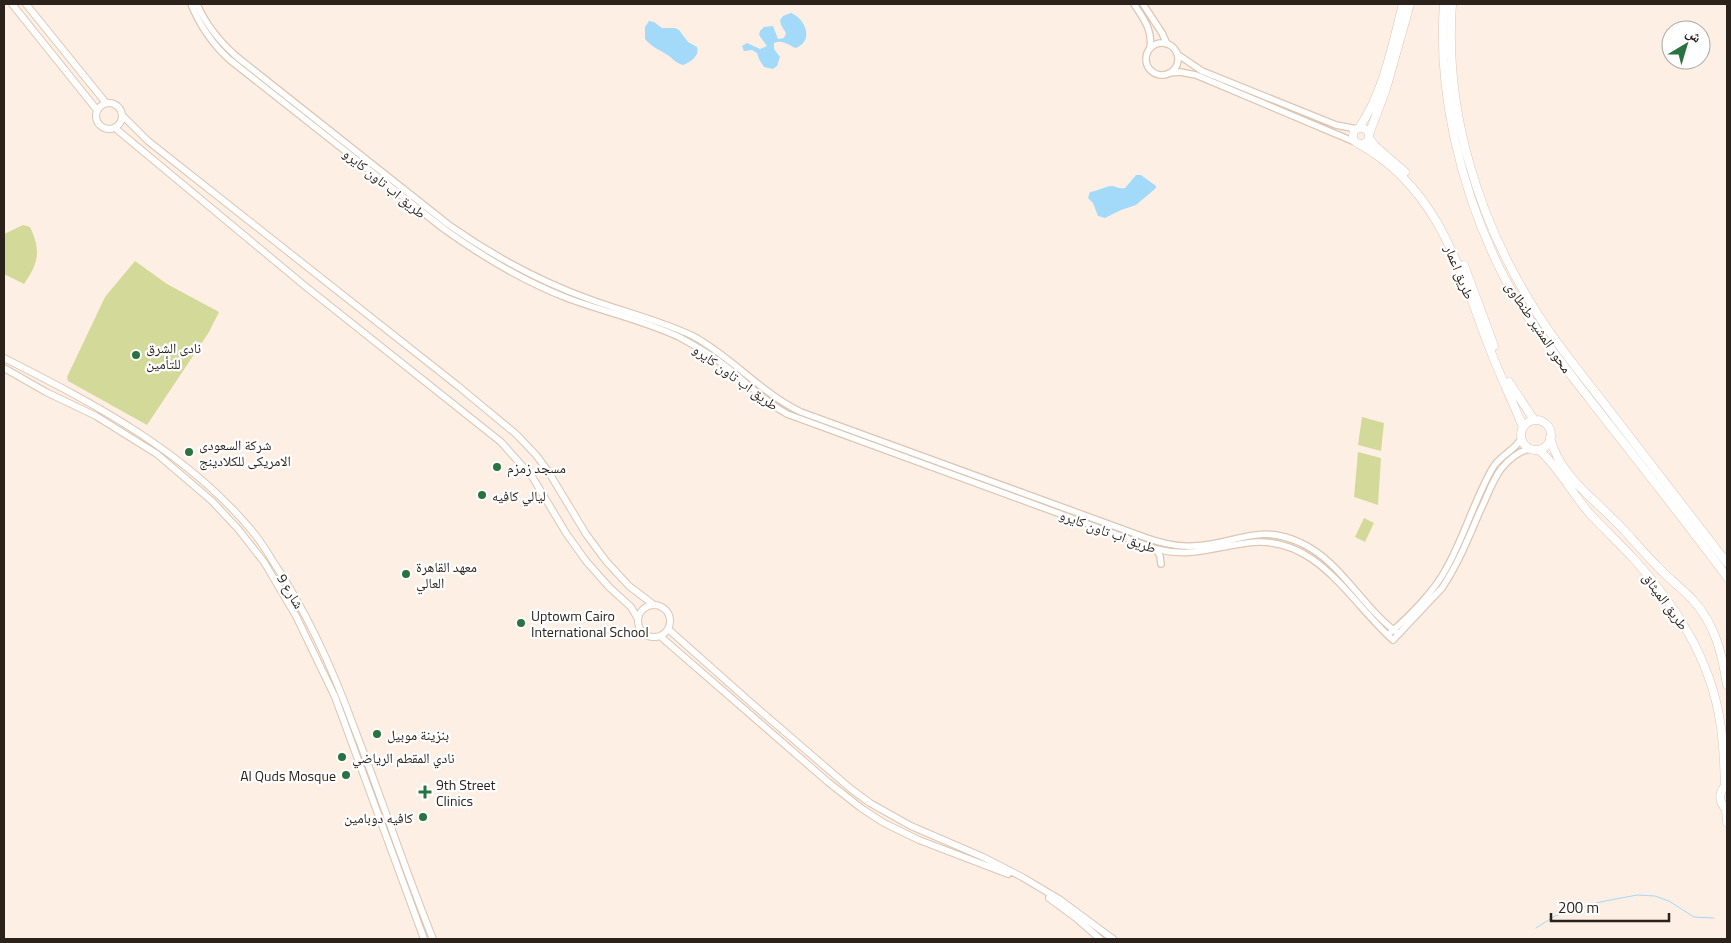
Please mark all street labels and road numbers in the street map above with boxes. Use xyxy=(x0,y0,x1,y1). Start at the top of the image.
street label: طريق اب تاون كايرو xyxy=(339,143,431,223)
street label: طريق اعمار xyxy=(1439,241,1480,302)
street label: محور المشير طنطاوى xyxy=(1500,277,1578,377)
street label: طريق اب تاون كايرو xyxy=(689,339,783,415)
street label: طريق اب تاون كايرو xyxy=(1057,504,1159,558)
street label: طريق الميثاق xyxy=(1638,568,1694,634)
street label: شارع 9 xyxy=(272,570,310,612)

